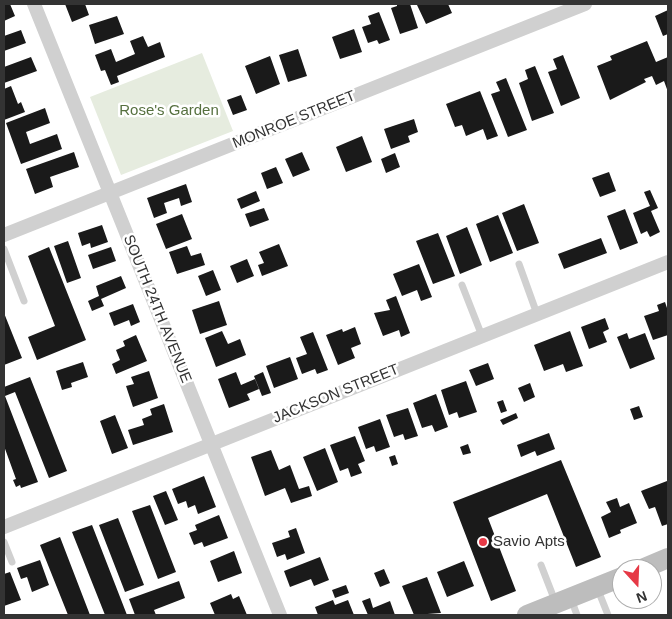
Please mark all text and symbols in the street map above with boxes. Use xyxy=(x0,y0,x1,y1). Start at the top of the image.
street label: MONROE STREET xyxy=(230,87,358,153)
park label: Rose's Garden xyxy=(119,102,219,120)
street label: SOUTH 24TH AVENUE xyxy=(119,232,195,386)
street label: JACKSON STREET xyxy=(270,361,402,427)
place label: Savio Apts xyxy=(493,533,565,551)
marker: Savio Apts xyxy=(477,536,489,548)
north arrow xyxy=(612,559,662,609)
text: N xyxy=(634,588,649,606)

